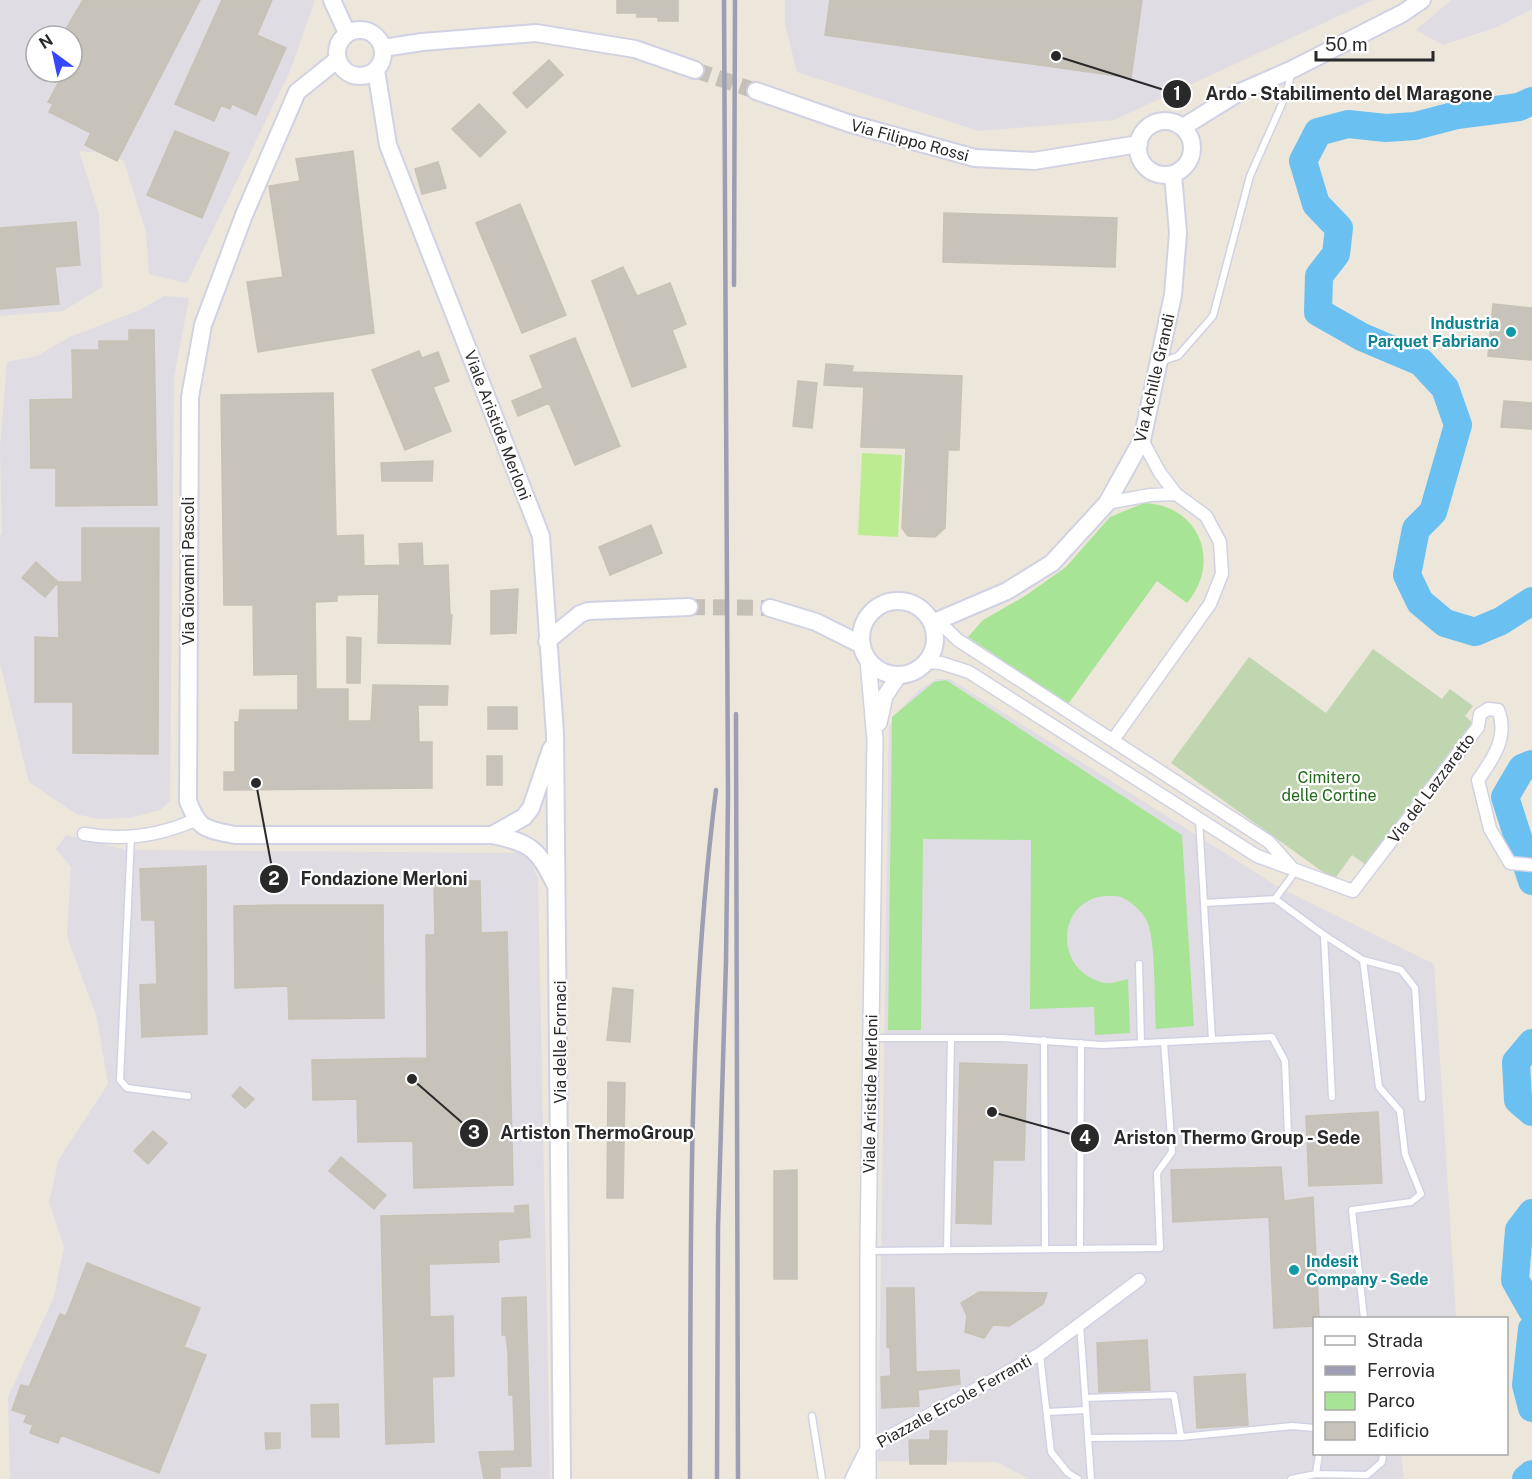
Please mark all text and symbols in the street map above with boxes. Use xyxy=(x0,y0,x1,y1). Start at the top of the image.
north arrow xyxy=(24,24,84,84)
scale bar xyxy=(1316,24,1433,62)
text: N xyxy=(36,30,57,53)
text: 50 m xyxy=(1325,34,1368,55)
callout: Ardo - Stabilimento del Maragone xyxy=(1162,76,1506,112)
text: 1 xyxy=(1173,83,1181,104)
text: Ardo - Stabilimento del Maragone xyxy=(1205,83,1493,104)
street label: Via Filippo Rossi xyxy=(849,116,971,165)
street label: Via Achille Grandi xyxy=(1130,312,1179,444)
place label: Industria Parquet Fabriano xyxy=(1368,314,1499,351)
marker: Industria Parquet Fabriano xyxy=(1504,325,1518,339)
street label: Viale Aristide Merloni xyxy=(460,348,535,503)
street label: Via Giovanni Pascoli xyxy=(179,497,198,645)
street label: Via del Lazzaretto xyxy=(1384,730,1479,847)
park label: Cimitero delle Cortine xyxy=(1281,768,1377,805)
callout: Fondazione Merloni xyxy=(259,861,480,897)
text: 2 xyxy=(268,868,280,889)
text: Fondazione Merloni xyxy=(300,868,468,889)
street label: Via delle Fornaci xyxy=(551,981,570,1103)
street label: Viale Aristide Merloni xyxy=(860,1014,881,1174)
callout: Artiston ThermoGroup xyxy=(459,1115,706,1151)
callout: Ariston Thermo Group - Sede xyxy=(1070,1120,1374,1156)
text: 3 xyxy=(468,1122,480,1143)
text: Artiston ThermoGroup xyxy=(500,1122,694,1143)
text: 4 xyxy=(1079,1127,1091,1148)
text: Ariston Thermo Group - Sede xyxy=(1114,1127,1360,1148)
place label: Indesit Company - Sede xyxy=(1306,1252,1428,1289)
marker: Indesit Company - Sede xyxy=(1287,1263,1301,1277)
legend xyxy=(1313,1317,1508,1455)
text: Strada xyxy=(1367,1330,1423,1351)
street label: Piazzale Ercole Ferranti xyxy=(874,1351,1035,1452)
text: Ferrovia xyxy=(1367,1360,1435,1381)
text: Parco xyxy=(1367,1390,1415,1411)
text: Edificio xyxy=(1367,1420,1429,1441)

